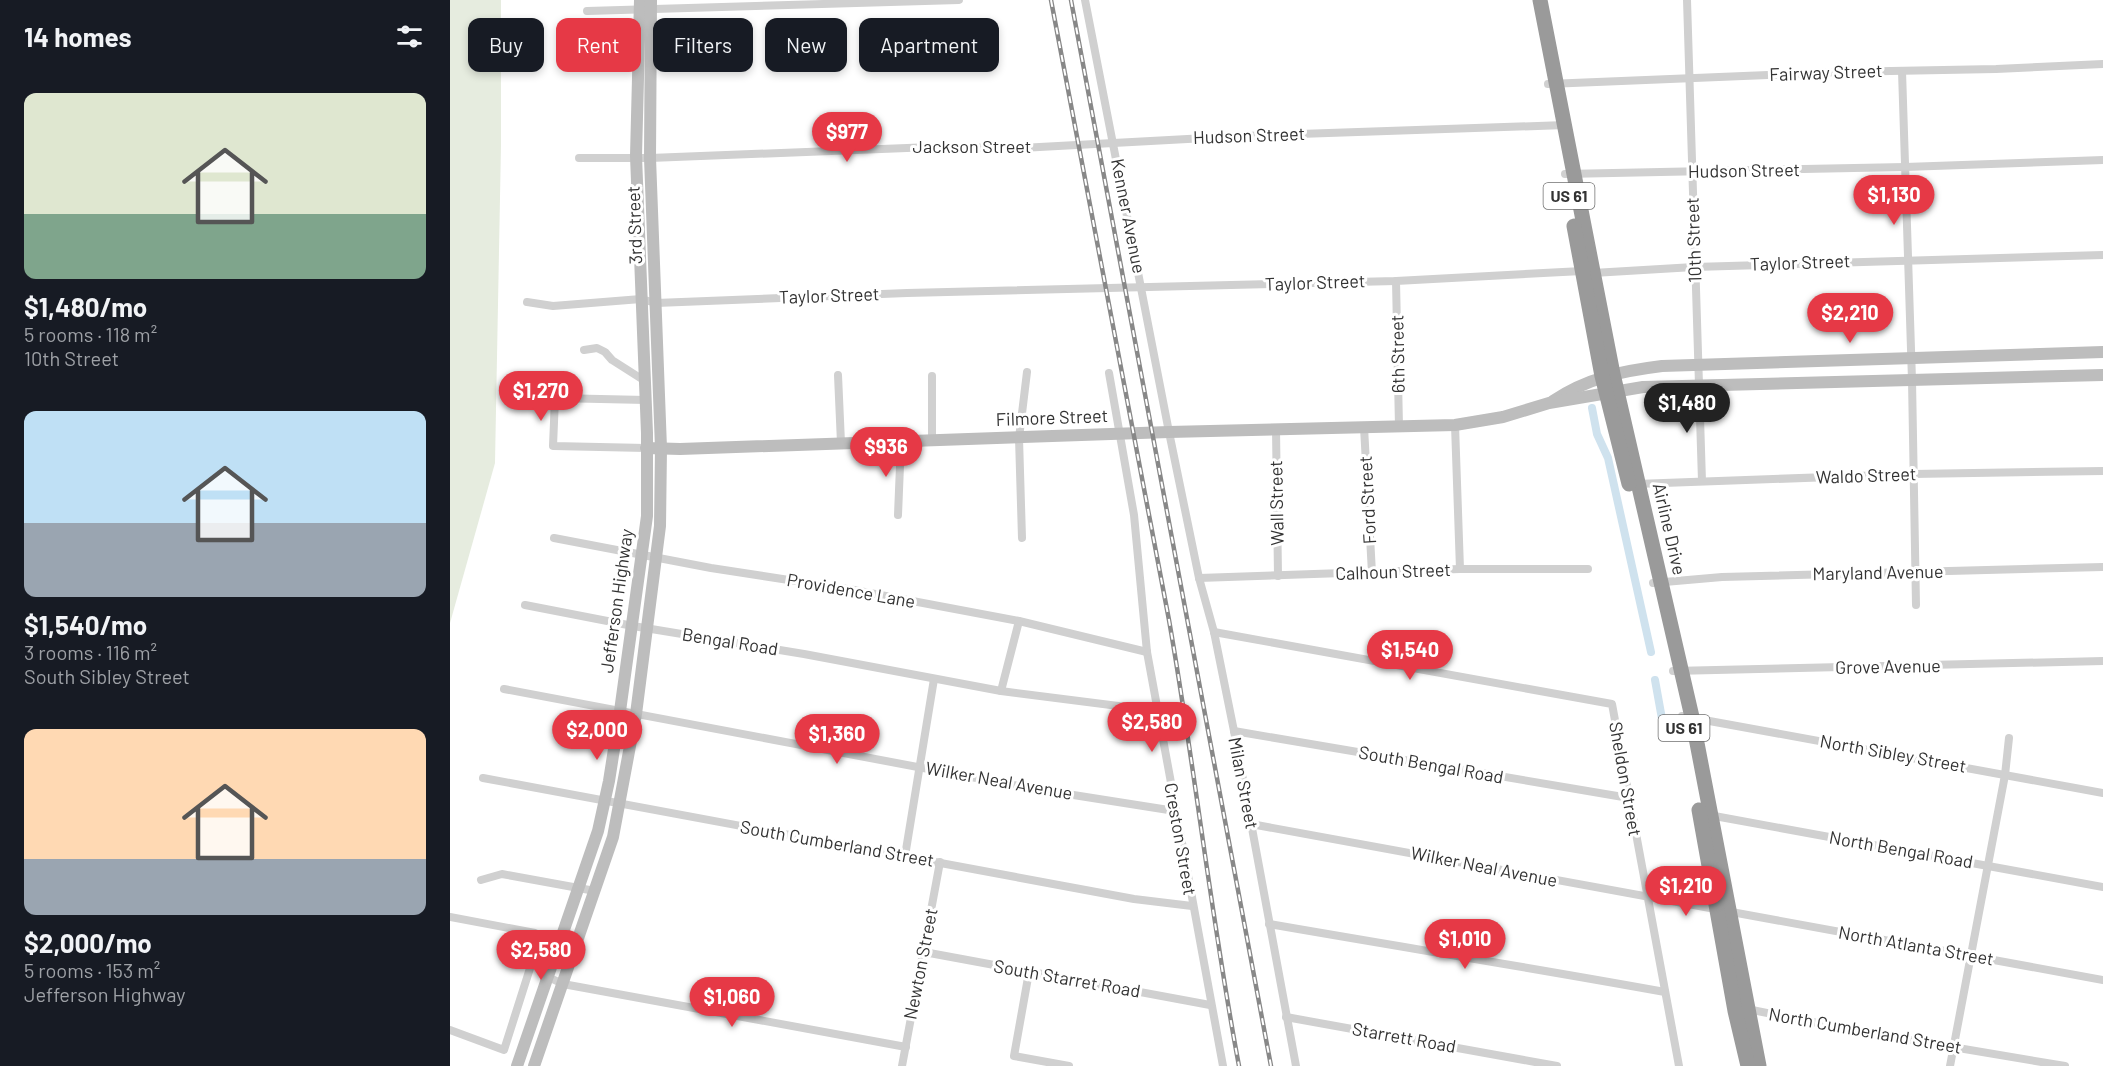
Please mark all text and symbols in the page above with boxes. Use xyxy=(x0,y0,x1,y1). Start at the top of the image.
chip: Buy xyxy=(468,18,544,72)
chip: Rent xyxy=(556,18,641,72)
chip: Filters xyxy=(653,18,753,72)
chip: New xyxy=(765,18,847,72)
chip: Apartment xyxy=(859,18,999,72)
icon: filters xyxy=(393,20,426,53)
text: 14 homes xyxy=(24,21,131,52)
street label: Fairway Street xyxy=(1769,59,1883,85)
pin: $977 xyxy=(811,112,883,163)
text: $977 xyxy=(826,119,868,143)
street label: Hudson Street xyxy=(1193,122,1305,148)
icon: home xyxy=(171,132,279,240)
street label: Jackson Street xyxy=(913,135,1031,157)
street label: Kenner Avenue xyxy=(1107,156,1151,275)
street label: Hudson Street xyxy=(1688,158,1800,182)
pin: $1,130 xyxy=(1845,175,1943,226)
text: $1,130 xyxy=(1867,182,1921,206)
road number: US 61 xyxy=(1544,183,1594,209)
street label: 3rd Street xyxy=(622,186,646,265)
street label: 10th Street xyxy=(1681,197,1705,283)
street label: Taylor Street xyxy=(1749,249,1851,275)
street label: Taylor Street xyxy=(1264,269,1366,295)
street label: Taylor Street xyxy=(778,282,880,308)
text: $1,480/mo xyxy=(24,291,147,322)
pin: $2,210 xyxy=(1801,293,1899,344)
text: $2,210 xyxy=(1821,300,1879,324)
street label: 6th Street xyxy=(1385,315,1409,393)
text: 5 rooms · 118 m² xyxy=(24,322,157,346)
text: 10th Street xyxy=(24,346,119,370)
pin: $1,270 xyxy=(492,371,590,422)
text: $1,270 xyxy=(513,378,569,402)
pin: $1,480 xyxy=(1638,383,1736,434)
text: $1,480 xyxy=(1658,390,1716,414)
street label: Filmore Street xyxy=(995,404,1108,430)
pin: $936 xyxy=(850,427,922,478)
text: $936 xyxy=(864,434,908,458)
icon: home xyxy=(171,450,279,558)
street label: Ford Street xyxy=(1354,455,1380,545)
street label: Wall Street xyxy=(1264,460,1288,546)
street label: Waldo Street xyxy=(1815,462,1917,488)
street label: Airline Drive xyxy=(1649,481,1691,577)
street label: Jefferson Highway xyxy=(595,527,637,674)
street label: Calhoun Street xyxy=(1335,558,1451,584)
street label: Maryland Avenue xyxy=(1812,560,1944,584)
street label: Providence Lane xyxy=(785,568,917,612)
text: $1,540/mo xyxy=(24,609,147,640)
street label: Bengal Road xyxy=(681,623,780,659)
pin: $1,540 xyxy=(1361,630,1459,681)
text: $1,540 xyxy=(1381,637,1439,661)
text: 3 rooms · 116 m² xyxy=(24,640,157,664)
street label: Grove Avenue xyxy=(1835,654,1941,678)
text: South Sibley Street xyxy=(24,664,190,688)
pin: $2,580 xyxy=(1103,702,1201,753)
text: $2,580 xyxy=(1122,709,1182,733)
pin: $2,000 xyxy=(548,710,646,761)
pin: $1,360 xyxy=(788,714,886,765)
road number: US 61 xyxy=(1658,715,1710,741)
text: $2,000 xyxy=(566,717,628,741)
street label: Sheldon Street xyxy=(1605,720,1647,838)
text: $1,360 xyxy=(809,721,865,745)
street label: North Sibley Street xyxy=(1818,729,1968,777)
street label: Milan Street xyxy=(1224,735,1264,831)
street label: South Bengal Road xyxy=(1357,740,1505,788)
street label: Wilker Neal Avenue xyxy=(924,756,1074,804)
icon: home xyxy=(171,768,279,876)
street label: Creston Street xyxy=(1160,781,1202,897)
street label: South Cumberland Street xyxy=(738,815,936,871)
street label: North Bengal Road xyxy=(1828,826,1975,872)
street label: Wilker Neal Avenue xyxy=(1409,841,1559,891)
pin: $1,210 xyxy=(1637,866,1735,917)
text: $1,210 xyxy=(1659,873,1713,897)
street label: Newton Street xyxy=(898,906,942,1021)
pin: $1,010 xyxy=(1416,919,1514,970)
street label: North Atlanta Street xyxy=(1837,921,1996,970)
text: $1,010 xyxy=(1439,926,1491,950)
text: $2,000/mo xyxy=(24,927,152,958)
pin: $2,580 xyxy=(492,930,590,981)
text: $2,580 xyxy=(511,937,571,961)
street label: South Starret Road xyxy=(992,954,1142,1002)
text: 5 rooms · 153 m² xyxy=(24,958,160,982)
pin: $1,060 xyxy=(683,977,781,1028)
text: Jefferson Highway xyxy=(24,982,186,1006)
text: $1,060 xyxy=(704,984,760,1008)
street label: North Cumberland Street xyxy=(1767,1002,1963,1058)
street label: Starrett Road xyxy=(1350,1017,1458,1057)

